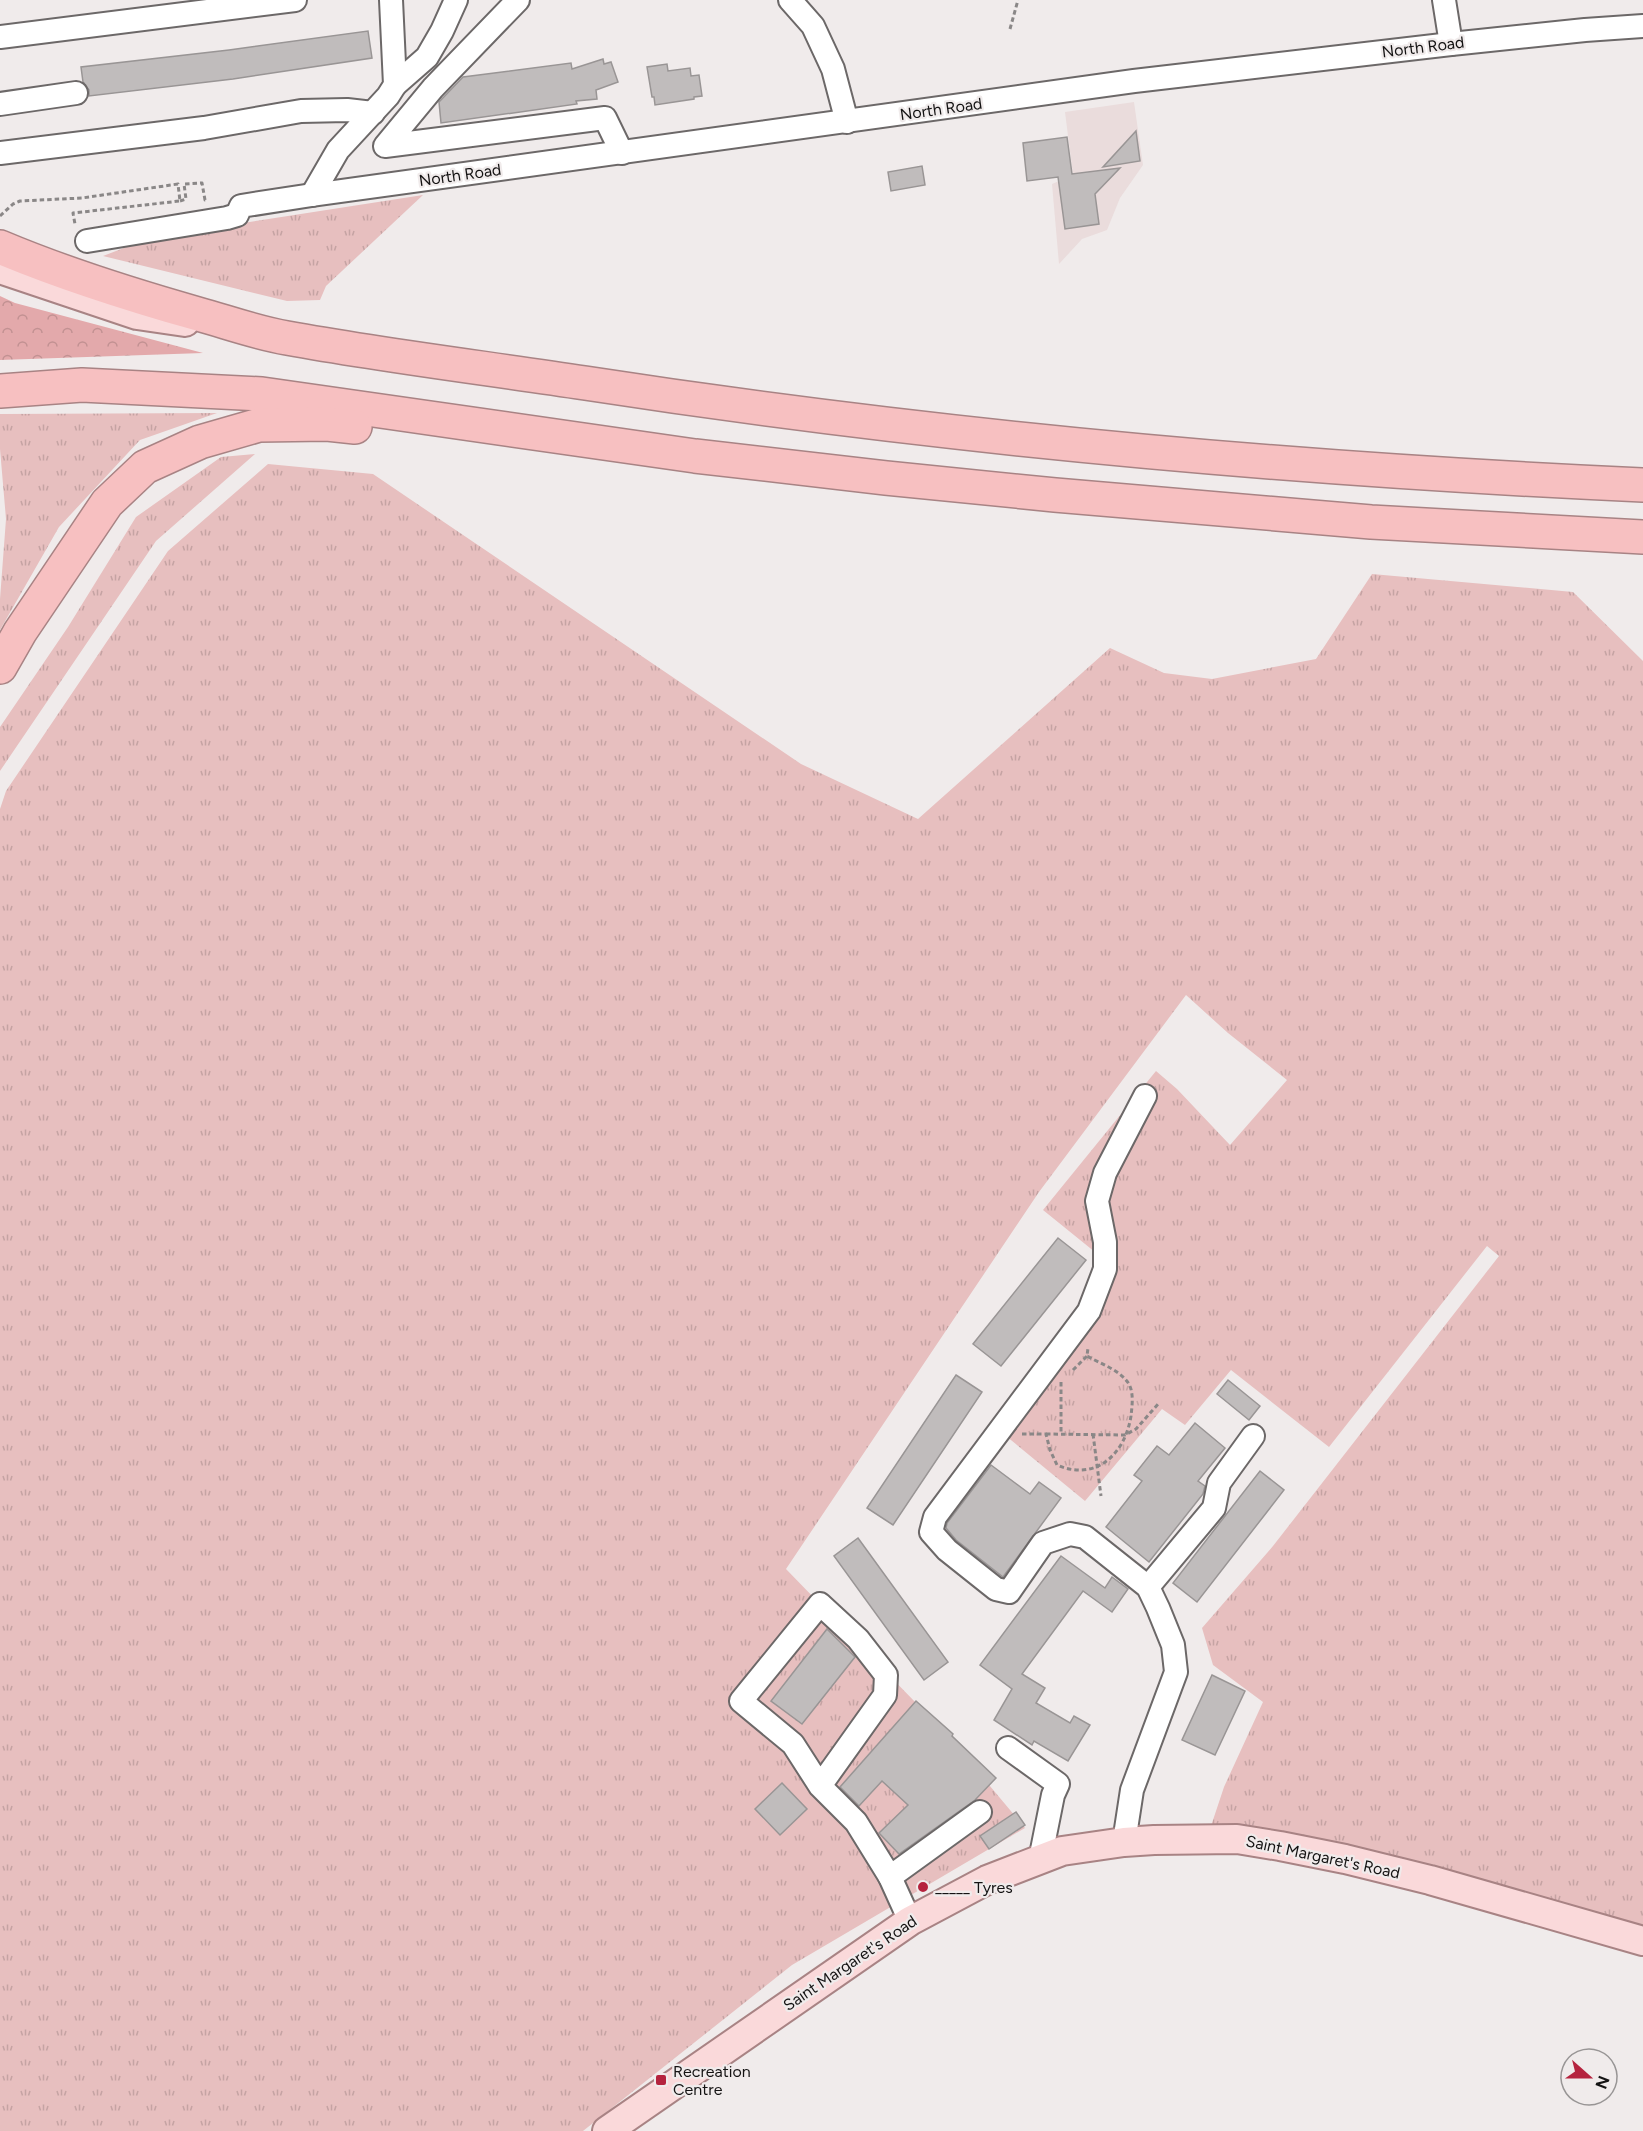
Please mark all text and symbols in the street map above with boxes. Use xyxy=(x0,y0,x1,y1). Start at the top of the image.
street label: North Road xyxy=(1381,33,1465,61)
street label: North Road xyxy=(899,94,983,124)
street label: North Road xyxy=(418,160,502,190)
street label: Saint Margaret's Road xyxy=(1244,1831,1402,1883)
place label: _____ Tyres xyxy=(935,1878,1013,1897)
marker: _____ Tyres xyxy=(916,1880,930,1894)
street label: Saint Margaret's Road xyxy=(780,1911,920,2015)
north arrow xyxy=(1559,2047,1619,2107)
place label: Recreation Centre xyxy=(673,2062,751,2099)
marker: Recreation Centre xyxy=(654,2073,668,2087)
text: N xyxy=(1591,2073,1614,2091)

